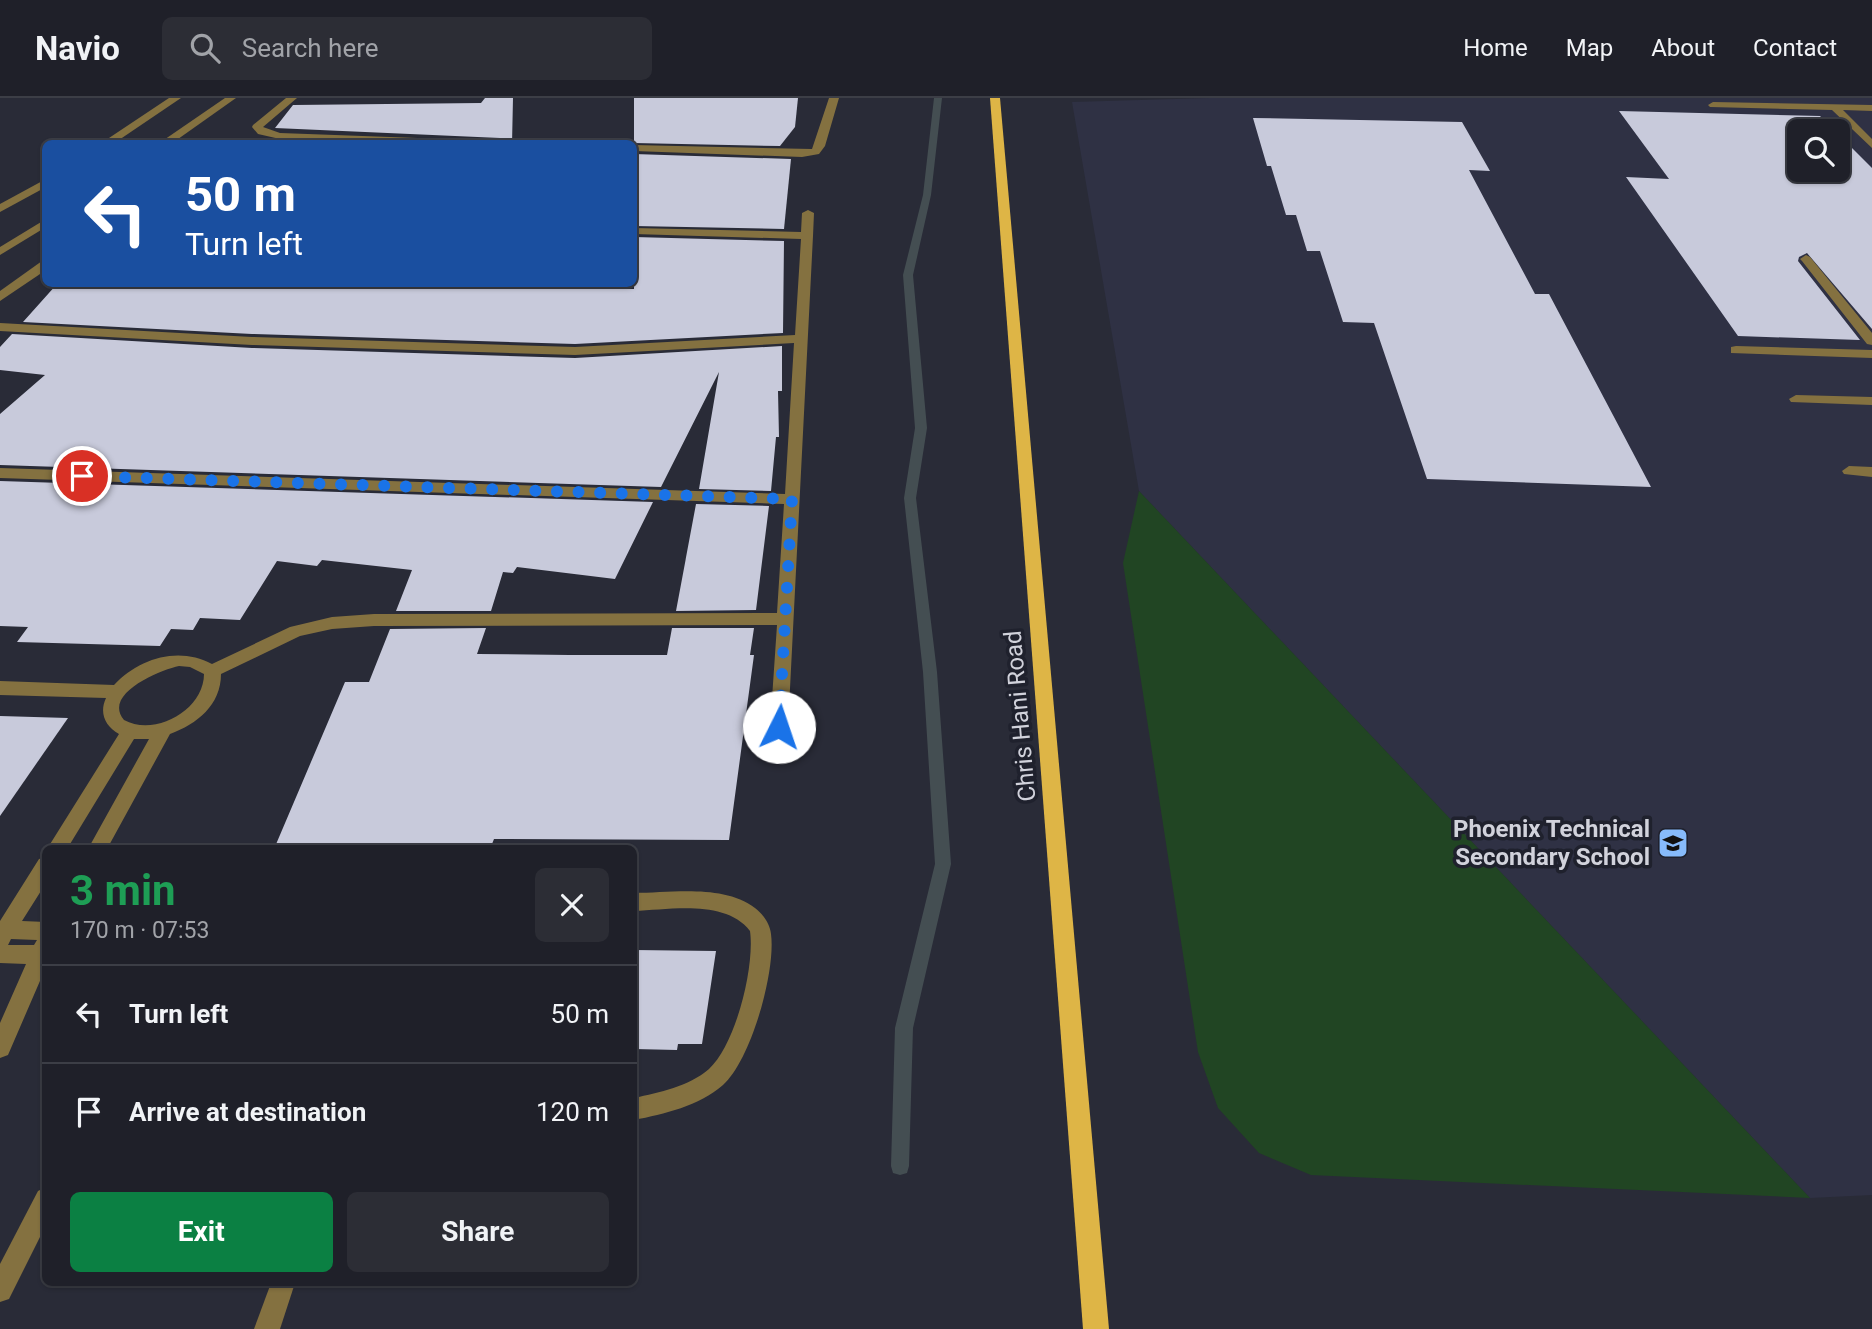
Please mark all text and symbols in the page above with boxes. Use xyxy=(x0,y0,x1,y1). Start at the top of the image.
search box xyxy=(162,17,652,80)
text: Navio xyxy=(35,29,120,68)
icon: search xyxy=(186,29,224,67)
text: Search here xyxy=(242,33,379,63)
text: Home xyxy=(1463,34,1528,62)
text: Map xyxy=(1566,34,1613,62)
text: About xyxy=(1651,34,1715,62)
text: Contact xyxy=(1753,34,1837,62)
map controls xyxy=(1787,119,1850,182)
button: search xyxy=(1787,119,1850,182)
text: 50 m xyxy=(185,166,296,223)
icon: left xyxy=(70,168,161,259)
text: Turn left xyxy=(185,225,303,263)
pin xyxy=(52,446,112,506)
icon: arrive xyxy=(63,457,101,495)
street label: Chris Hani Road xyxy=(999,629,1041,803)
position arrow xyxy=(742,690,816,764)
place label: Phoenix Technical Secondary School xyxy=(1453,815,1650,871)
school or university icon: Phoenix Technical Secondary School xyxy=(1656,826,1690,860)
text: 3 min xyxy=(70,866,176,915)
button: close xyxy=(535,868,609,942)
text: 170 m · 07:53 xyxy=(70,917,209,944)
icon: left xyxy=(70,995,108,1033)
text: Turn left xyxy=(129,999,228,1029)
text: 50 m xyxy=(551,999,609,1029)
icon: arrive xyxy=(70,1093,108,1131)
text: Arrive at destination xyxy=(129,1097,366,1127)
text: 120 m xyxy=(536,1097,609,1127)
button: Exit xyxy=(70,1192,333,1272)
button: Share xyxy=(347,1192,609,1272)

